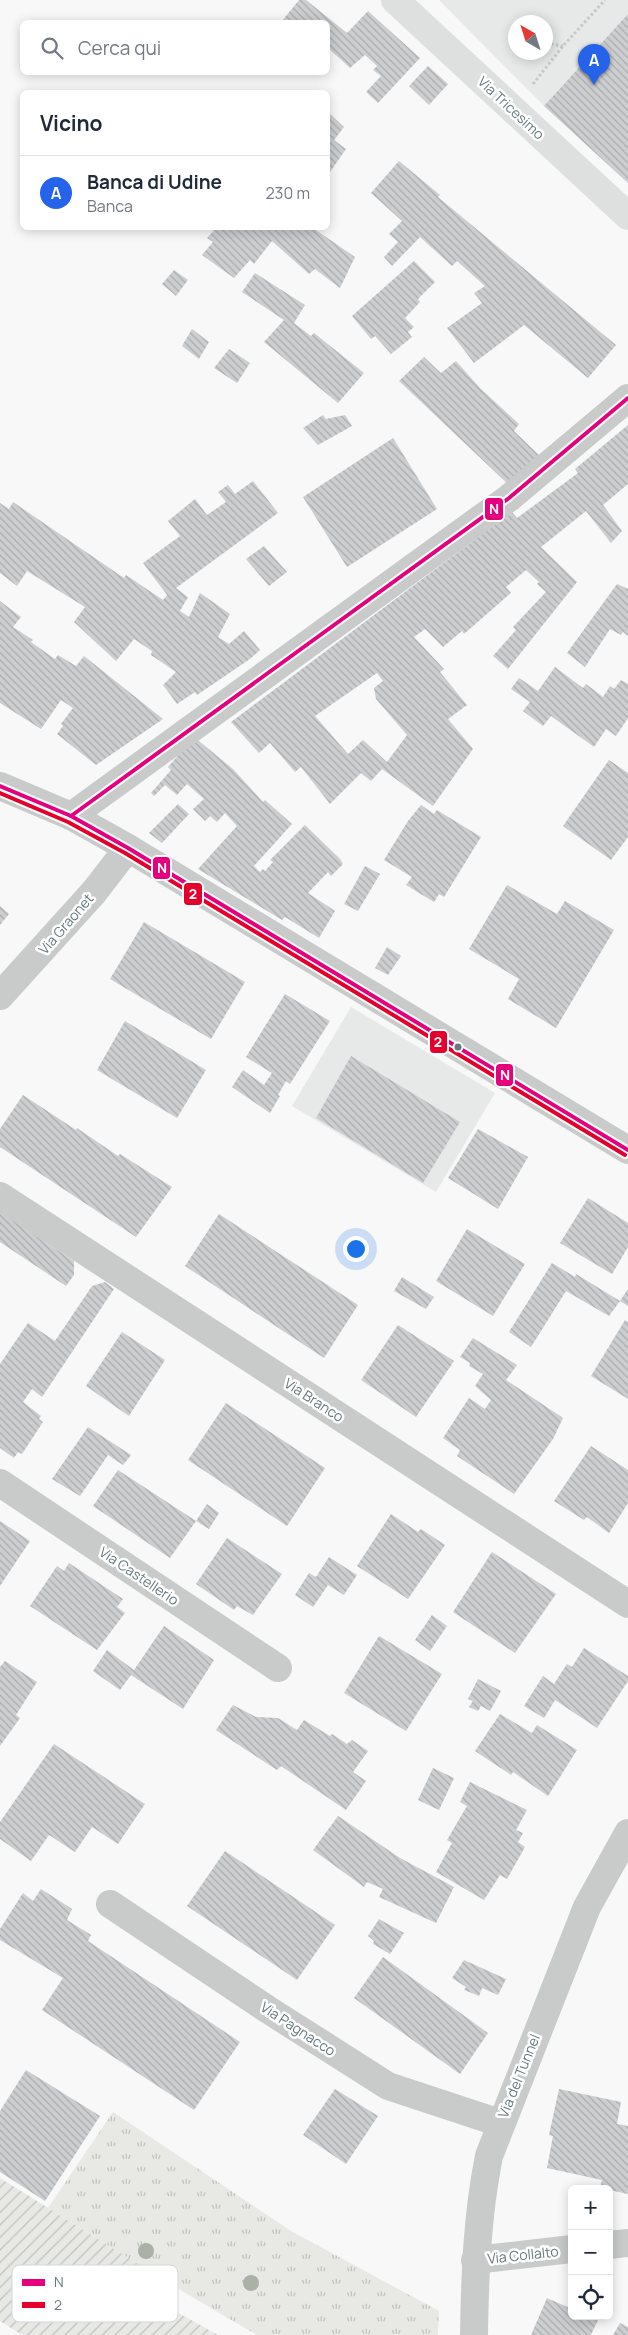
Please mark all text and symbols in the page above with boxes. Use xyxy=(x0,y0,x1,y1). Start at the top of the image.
north arrow xyxy=(508,15,553,60)
search box xyxy=(20,20,330,75)
icon: search xyxy=(38,34,66,62)
text: Cerca qui xyxy=(78,35,161,61)
pin: A xyxy=(578,44,610,85)
street label: Via Tricesimo xyxy=(474,72,549,143)
text: Vicino xyxy=(40,109,103,137)
text: Banca di Udine xyxy=(87,169,222,195)
text: A xyxy=(51,182,61,204)
text: 230 m xyxy=(266,182,310,204)
text: Banca xyxy=(87,195,133,217)
line badge: N xyxy=(484,497,504,521)
text: N xyxy=(489,499,499,518)
line badge: N xyxy=(152,856,171,880)
text: N xyxy=(157,858,167,877)
line badge: 2 xyxy=(183,882,203,906)
text: 2 xyxy=(189,884,197,903)
street label: Via Graonet xyxy=(34,889,98,958)
line badge: 2 xyxy=(429,1030,448,1054)
text: 2 xyxy=(434,1032,442,1051)
unlabelled marker xyxy=(453,1042,463,1052)
line badge: N xyxy=(495,1063,514,1087)
text: N xyxy=(500,1065,510,1084)
your location xyxy=(343,1236,369,1262)
street label: Via Branco xyxy=(281,1373,348,1426)
street label: Via Castellerio xyxy=(96,1542,183,1609)
street label: Via Pagnacco xyxy=(257,1997,339,2060)
street label: Via del Tunnel xyxy=(493,2031,544,2120)
map controls xyxy=(568,2185,613,2320)
button: + xyxy=(568,2185,613,2230)
button: − xyxy=(568,2230,613,2275)
street label: Via Collalto xyxy=(486,2241,560,2268)
legend xyxy=(12,2265,178,2322)
text: N xyxy=(54,2272,64,2291)
button: locate xyxy=(568,2275,613,2320)
text: 2 xyxy=(54,2295,62,2314)

